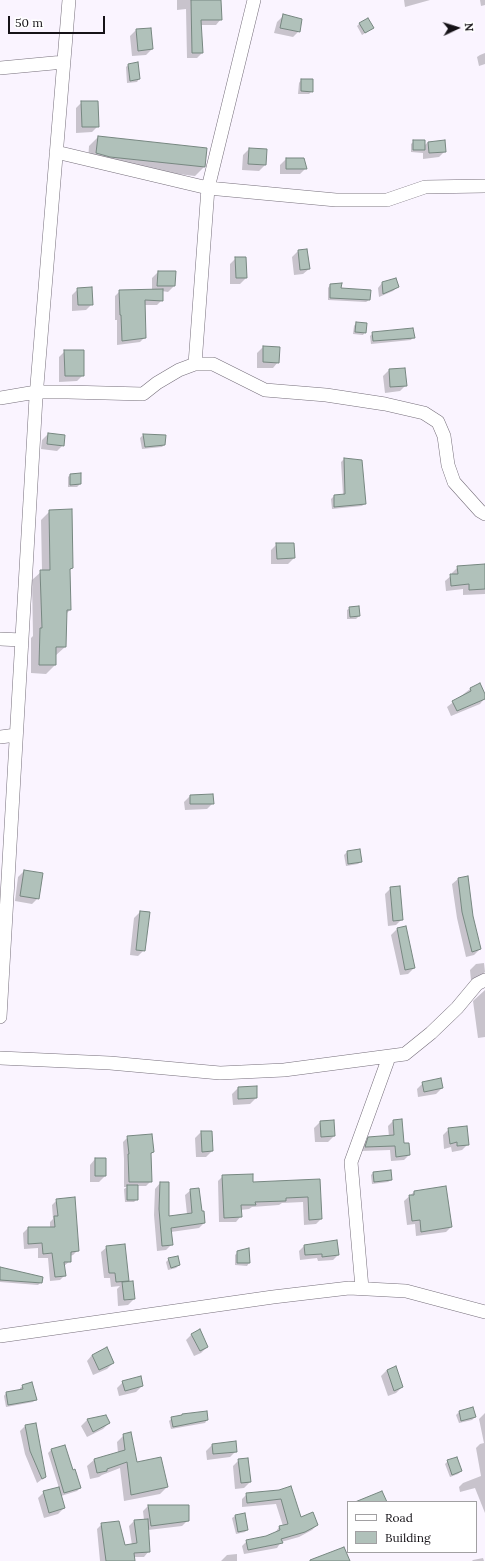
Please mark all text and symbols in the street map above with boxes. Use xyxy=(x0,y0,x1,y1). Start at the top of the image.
scale bar xyxy=(10,8,107,34)
north arrow xyxy=(437,8,477,48)
text: 50 m xyxy=(15,15,43,30)
text: N xyxy=(462,22,476,32)
legend xyxy=(347,1501,477,1553)
text: Road xyxy=(385,1510,413,1525)
text: Building xyxy=(385,1530,431,1545)

